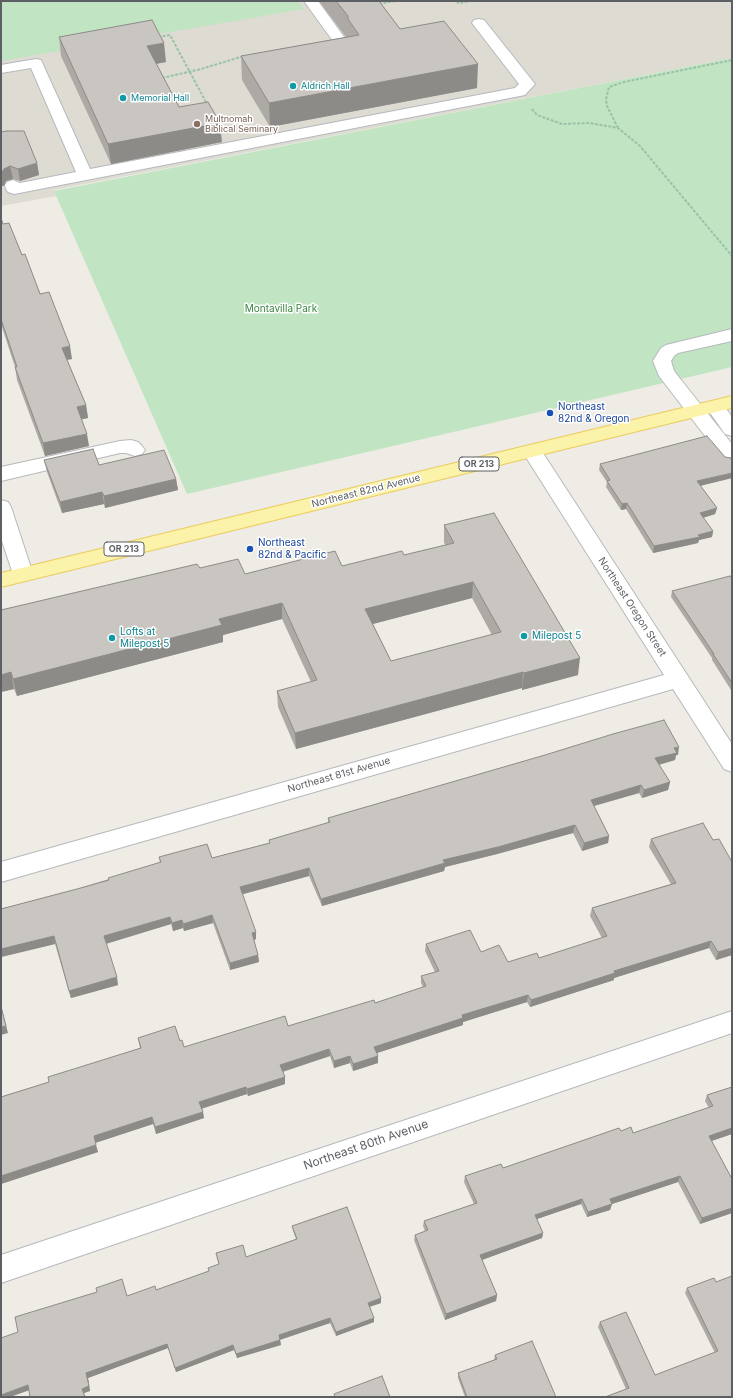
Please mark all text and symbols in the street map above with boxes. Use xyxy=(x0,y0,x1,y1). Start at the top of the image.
marker: Aldrich Hall xyxy=(288,81,298,91)
place label: Aldrich Hall xyxy=(301,81,350,91)
marker: Memorial Hall xyxy=(118,93,128,103)
place label: Memorial Hall xyxy=(131,93,189,103)
place label: Multnomah Biblical Seminary xyxy=(205,114,278,135)
marker: Multnomah Biblical Seminary xyxy=(192,119,202,129)
park label: Montavilla Park xyxy=(245,303,317,315)
place label: Northeast 82nd & Oregon xyxy=(558,401,629,424)
marker: Northeast 82nd & Oregon xyxy=(545,408,555,418)
road number: OR 213 xyxy=(459,457,499,471)
street label: Northeast 82nd Avenue xyxy=(310,472,422,510)
place label: Northeast 82nd & Pacific xyxy=(258,537,326,560)
road number: OR 213 xyxy=(104,542,144,556)
marker: Northeast 82nd & Pacific xyxy=(245,544,255,554)
street label: Northeast Oregon Street xyxy=(595,555,669,659)
place label: Lofts at Milepost 5 xyxy=(120,626,169,650)
place label: Milepost 5 xyxy=(532,630,581,642)
marker: Milepost 5 xyxy=(519,631,529,641)
marker: Lofts at Milepost 5 xyxy=(107,633,117,643)
street label: Northeast 81st Avenue xyxy=(286,755,392,795)
street label: Northeast 80th Avenue xyxy=(302,1117,430,1173)

